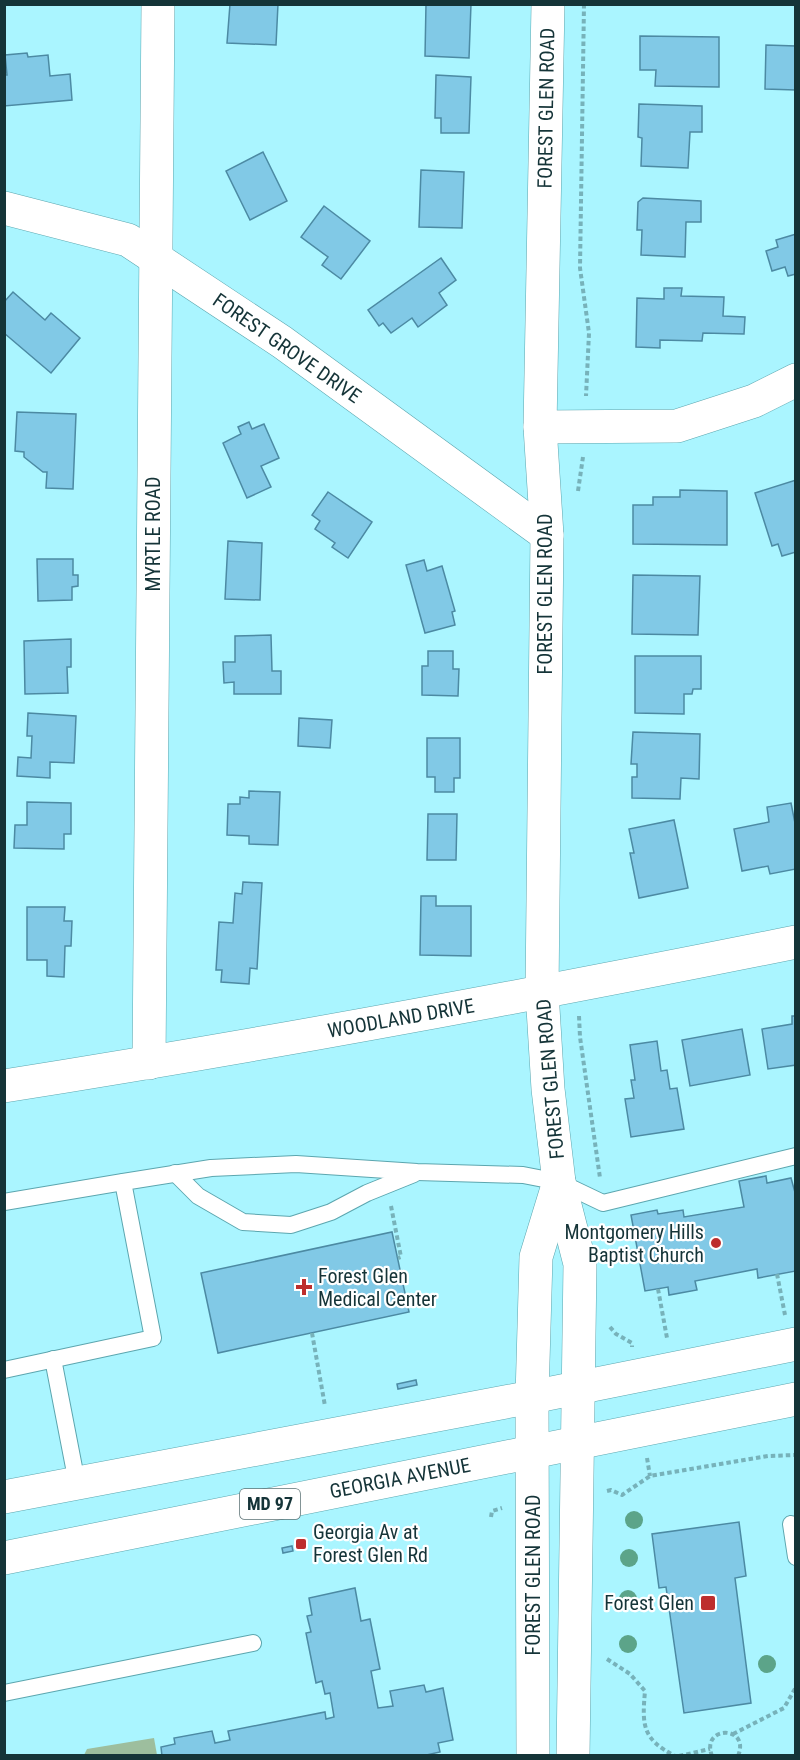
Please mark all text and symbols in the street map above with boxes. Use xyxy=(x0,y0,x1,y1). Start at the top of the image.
street label: FOREST GLEN ROAD xyxy=(533,27,559,189)
street label: FOREST GROVE DRIVE xyxy=(208,288,366,408)
street label: MYRTLE ROAD xyxy=(141,477,165,592)
street label: FOREST GLEN ROAD xyxy=(533,514,557,674)
street label: WOODLAND DRIVE xyxy=(326,993,476,1043)
street label: FOREST GLEN ROAD xyxy=(531,998,569,1160)
place label: Montgomery Hills Baptist Church xyxy=(564,1220,704,1267)
marker: Montgomery Hills Baptist Church xyxy=(709,1236,723,1250)
place label: Forest Glen Medical Center xyxy=(318,1264,437,1311)
marker: Forest Glen Medical Center xyxy=(295,1278,313,1296)
street label: GEORGIA AVENUE xyxy=(328,1453,472,1503)
road number: MD 97 xyxy=(240,1489,300,1519)
street label: FOREST GLEN ROAD xyxy=(521,1495,545,1655)
place label: Georgia Av at Forest Glen Rd xyxy=(313,1520,428,1567)
marker: Georgia Av at Forest Glen Rd xyxy=(294,1537,308,1551)
place label: Forest Glen xyxy=(604,1591,694,1615)
marker: Forest Glen xyxy=(699,1594,717,1612)

